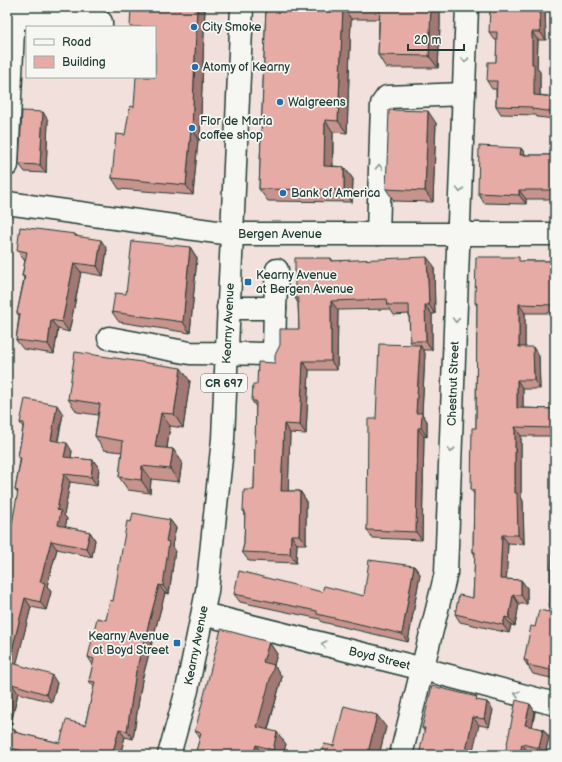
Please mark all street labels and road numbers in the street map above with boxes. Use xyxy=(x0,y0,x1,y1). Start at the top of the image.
street label: Bergen Avenue xyxy=(238,227,322,242)
street label: Kearny Avenue xyxy=(219,283,238,364)
street label: Chestnut Street xyxy=(444,341,463,426)
road number: CR 697 xyxy=(201,374,247,392)
street label: Kearny Avenue xyxy=(181,604,212,687)
street label: Boyd Street xyxy=(347,644,412,674)

